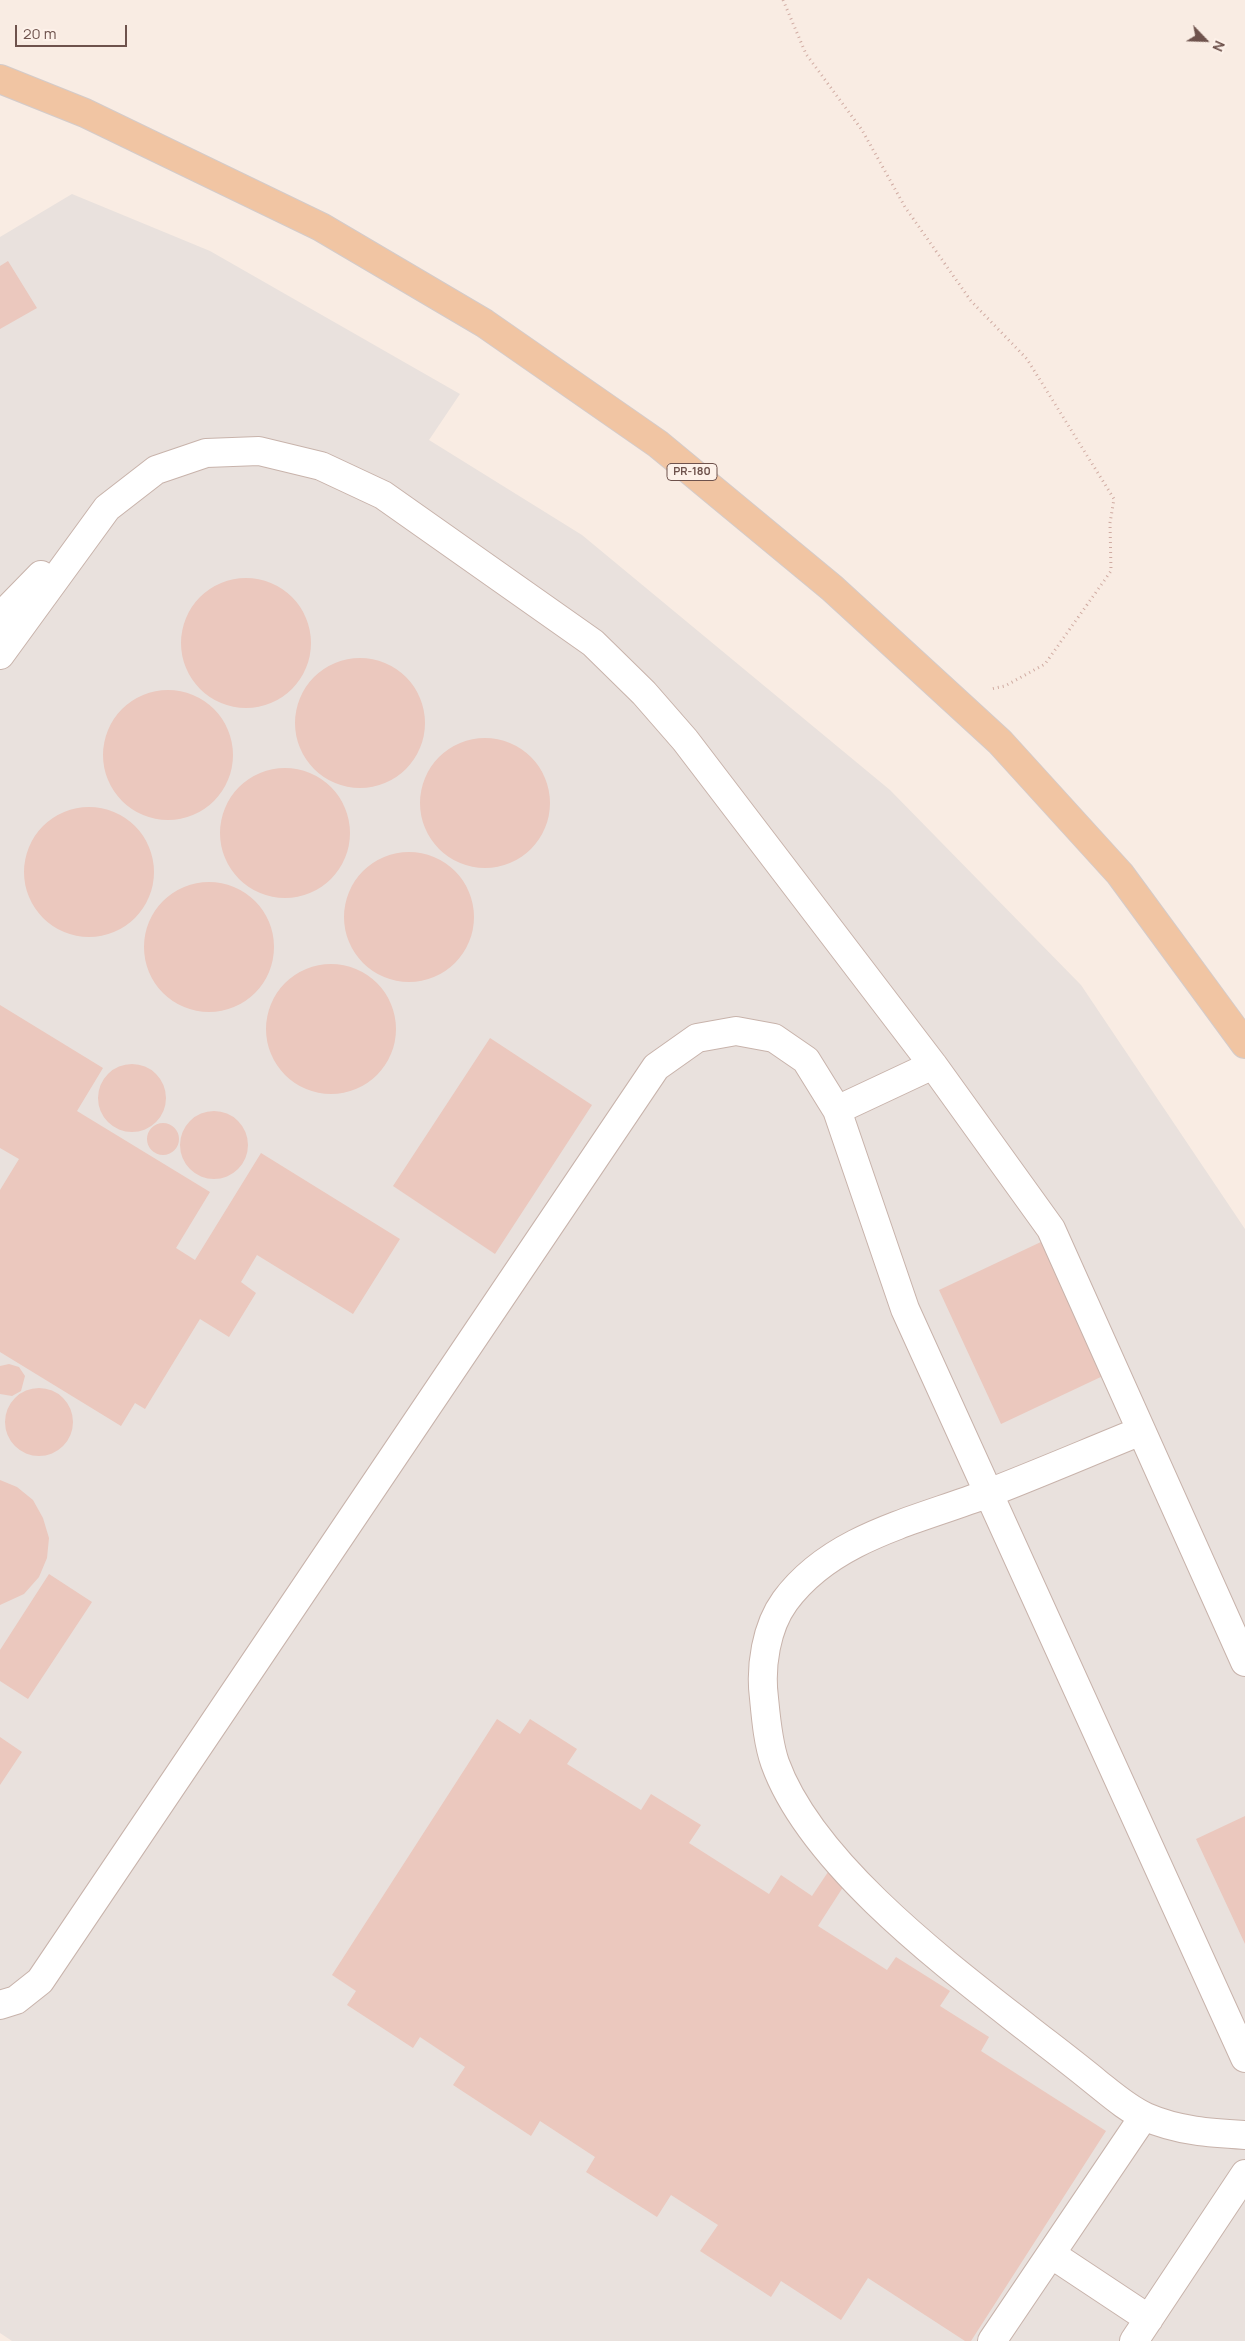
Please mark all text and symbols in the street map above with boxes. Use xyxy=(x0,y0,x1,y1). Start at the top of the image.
scale bar xyxy=(18,15,130,47)
north arrow xyxy=(1180,15,1230,65)
text: 20 m xyxy=(23,23,56,44)
text: N xyxy=(1208,38,1230,55)
road number: PR-180 xyxy=(667,464,717,481)

